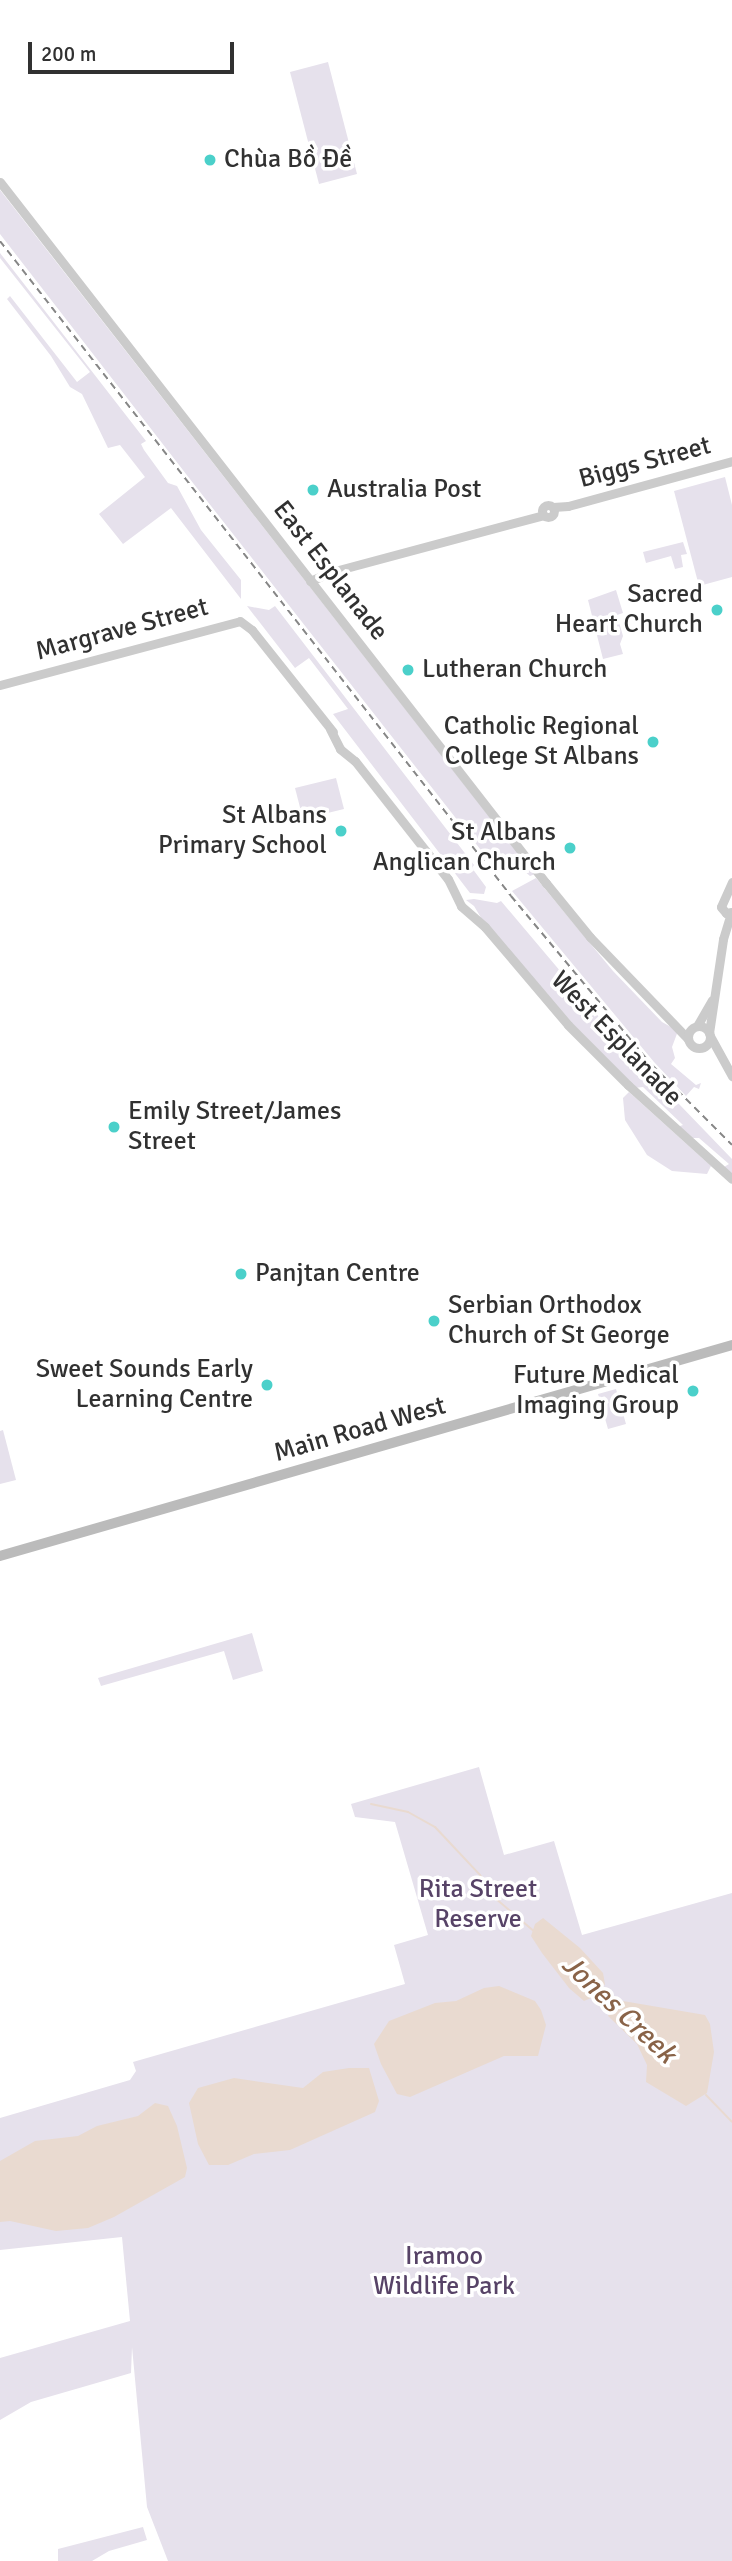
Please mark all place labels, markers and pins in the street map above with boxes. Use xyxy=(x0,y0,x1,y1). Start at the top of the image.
place label: Chùa Bồ Đề xyxy=(224,144,352,176)
marker: Chùa Bồ Đề xyxy=(202,152,218,168)
place label: Australia Post xyxy=(327,474,481,506)
marker: Australia Post xyxy=(305,482,321,498)
place label: Sacred Heart Church xyxy=(555,579,703,640)
marker: Sacred Heart Church xyxy=(709,602,725,618)
place label: Lutheran Church xyxy=(422,654,607,686)
marker: Lutheran Church xyxy=(400,662,416,678)
place label: Catholic Regional College St Albans xyxy=(444,711,639,772)
marker: Catholic Regional College St Albans xyxy=(645,734,661,750)
place label: St Albans Primary School xyxy=(158,800,327,862)
place label: St Albans Anglican Church xyxy=(373,817,556,878)
marker: St Albans Primary School xyxy=(333,823,349,839)
marker: St Albans Anglican Church xyxy=(562,840,578,856)
place label: Emily Street/James Street xyxy=(128,1096,341,1158)
marker: Emily Street/James Street xyxy=(106,1119,122,1135)
place label: Panjtan Centre xyxy=(255,1258,420,1290)
marker: Panjtan Centre xyxy=(233,1266,249,1282)
place label: Serbian Orthodox Church of St George xyxy=(448,1290,670,1352)
marker: Serbian Orthodox Church of St George xyxy=(426,1313,442,1329)
place label: Sweet Sounds Early Learning Centre xyxy=(36,1354,253,1416)
place label: Future Medical Imaging Group xyxy=(513,1360,679,1422)
marker: Sweet Sounds Early Learning Centre xyxy=(259,1377,275,1393)
marker: Future Medical Imaging Group xyxy=(685,1383,701,1399)

